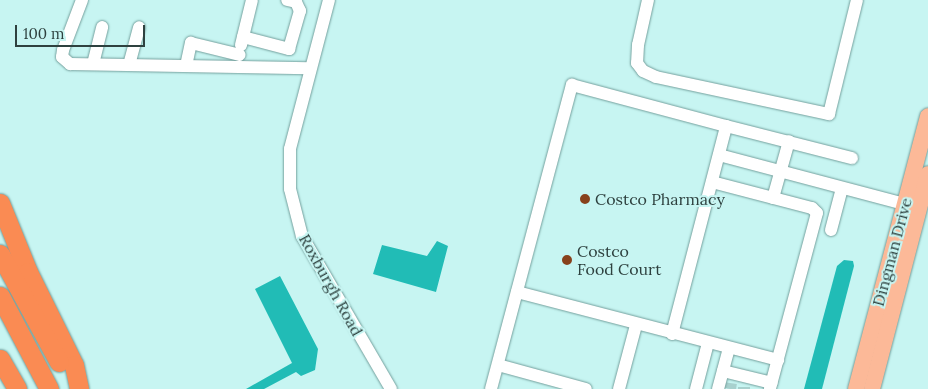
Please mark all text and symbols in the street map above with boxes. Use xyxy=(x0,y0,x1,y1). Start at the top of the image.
scale bar xyxy=(18,15,148,47)
text: 100 m xyxy=(23,24,64,43)
place label: Costco Pharmacy xyxy=(595,189,725,209)
marker: Costco Pharmacy xyxy=(579,193,591,205)
street label: Dingman Drive xyxy=(868,196,916,308)
street label: Roxburgh Road xyxy=(295,231,367,339)
place label: Costco Food Court xyxy=(577,241,661,279)
marker: Costco Food Court xyxy=(561,254,573,266)

